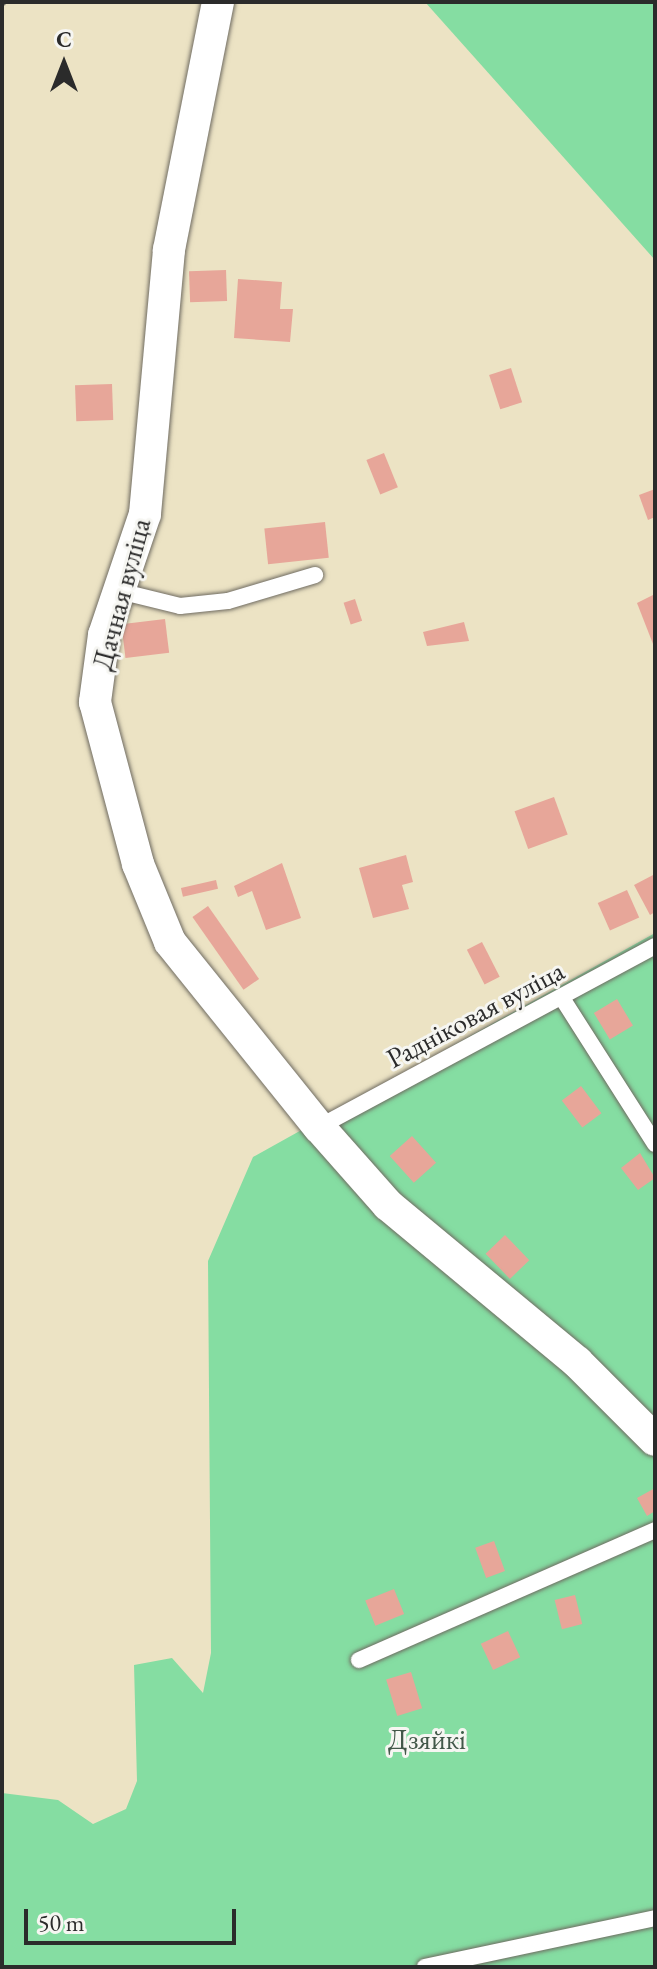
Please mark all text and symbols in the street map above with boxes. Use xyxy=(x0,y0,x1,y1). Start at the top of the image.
north arrow xyxy=(24,24,104,104)
text: С xyxy=(56,25,72,54)
street label: Дачная вуліца xyxy=(85,514,157,674)
street label: Радніковая вуліца xyxy=(381,953,569,1075)
park label: Дзяйкі xyxy=(388,1722,466,1756)
scale bar xyxy=(28,1893,240,1943)
text: 50 m xyxy=(38,1907,85,1938)

